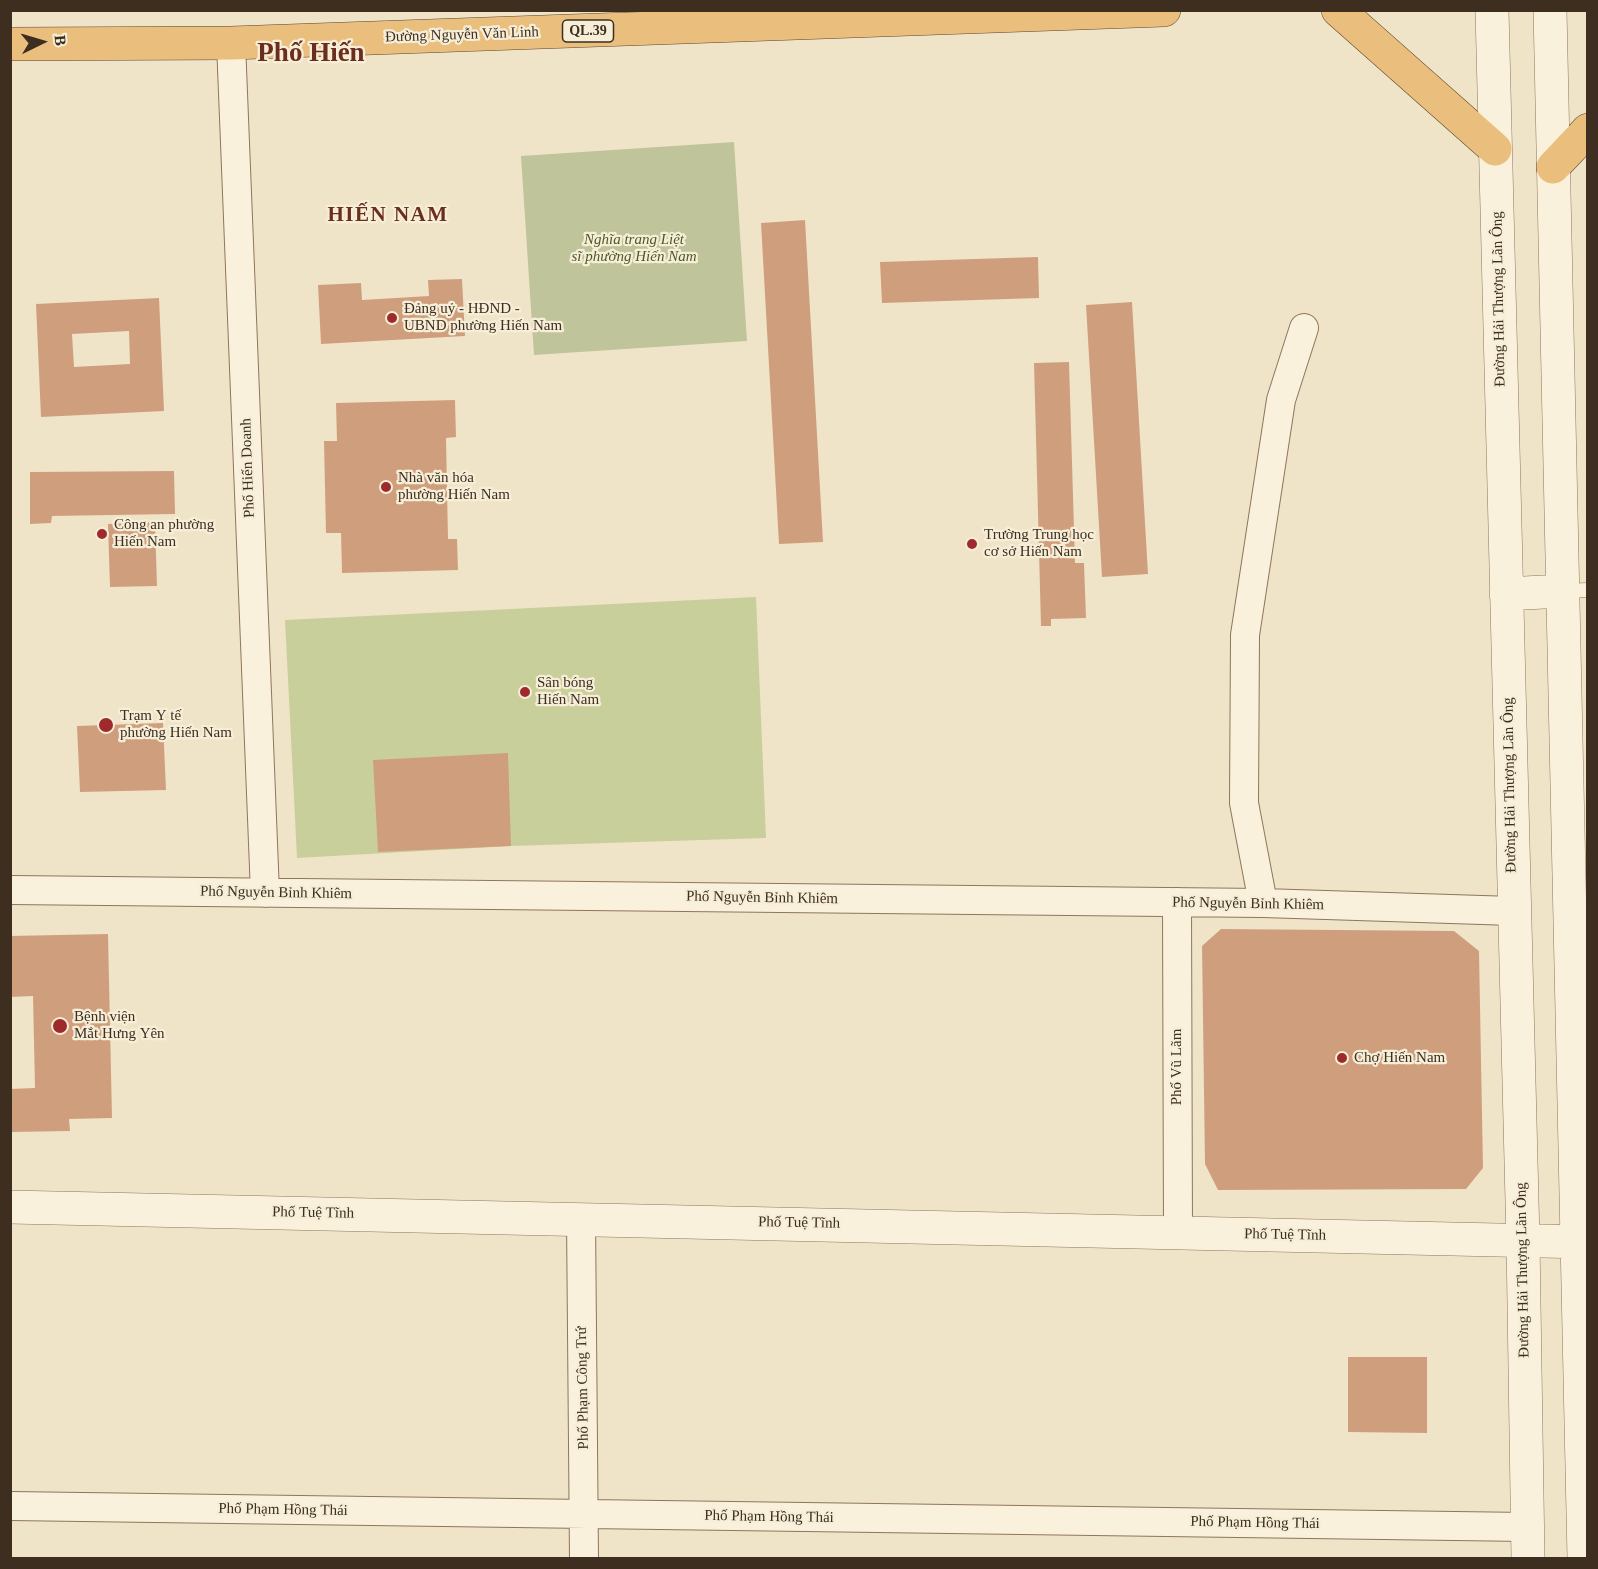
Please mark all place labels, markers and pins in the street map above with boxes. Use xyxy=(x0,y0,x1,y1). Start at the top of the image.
place label: Đảng uỷ - HĐND - UBND phường Hiến Nam xyxy=(404,300,562,335)
marker: Đảng uỷ - HĐND - UBND phường Hiến Nam xyxy=(385,311,399,325)
place label: Nhà văn hóa phường Hiến Nam xyxy=(398,469,510,504)
marker: Nhà văn hóa phường Hiến Nam xyxy=(379,480,393,494)
place label: Công an phường Hiến Nam xyxy=(114,516,214,551)
place label: Trường Trung học cơ sở Hiến Nam xyxy=(984,526,1094,561)
marker: Công an phường Hiến Nam xyxy=(95,527,109,541)
marker: Trường Trung học cơ sở Hiến Nam xyxy=(965,537,979,551)
place label: Sân bóng Hiến Nam xyxy=(537,674,599,709)
marker: Sân bóng Hiến Nam xyxy=(518,685,532,699)
place label: Trạm Y tế phường Hiến Nam xyxy=(120,707,232,742)
marker: Trạm Y tế phường Hiến Nam xyxy=(97,716,115,734)
place label: Bệnh viện Mắt Hưng Yên xyxy=(74,1008,165,1043)
marker: Bệnh viện Mắt Hưng Yên xyxy=(51,1017,69,1035)
place label: Chợ Hiến Nam xyxy=(1354,1049,1445,1067)
marker: Chợ Hiến Nam xyxy=(1335,1051,1349,1065)

